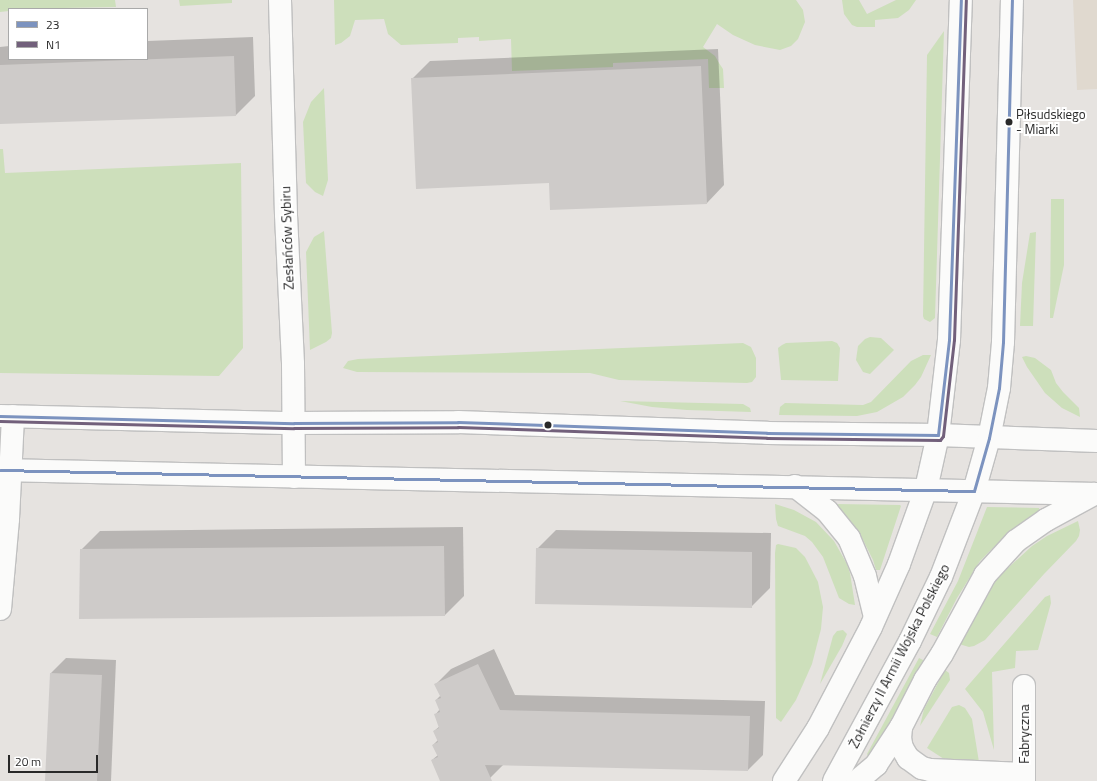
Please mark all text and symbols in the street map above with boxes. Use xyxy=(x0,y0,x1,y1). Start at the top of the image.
legend xyxy=(8,8,148,60)
text: 23 xyxy=(46,15,59,34)
text: N1 xyxy=(46,35,61,54)
place label: Piłsudskiego - Miarki xyxy=(1016,107,1086,138)
marker: Piłsudskiego - Miarki xyxy=(1004,117,1014,127)
street label: Zesłańców Sybiru xyxy=(277,186,297,290)
unlabelled marker xyxy=(543,420,553,430)
street label: Żołnierzy II Armii Wojska Polskiego xyxy=(845,561,953,751)
street label: Fabryczna xyxy=(1016,704,1032,764)
scale bar xyxy=(10,747,100,773)
text: 20 m xyxy=(15,752,41,771)

